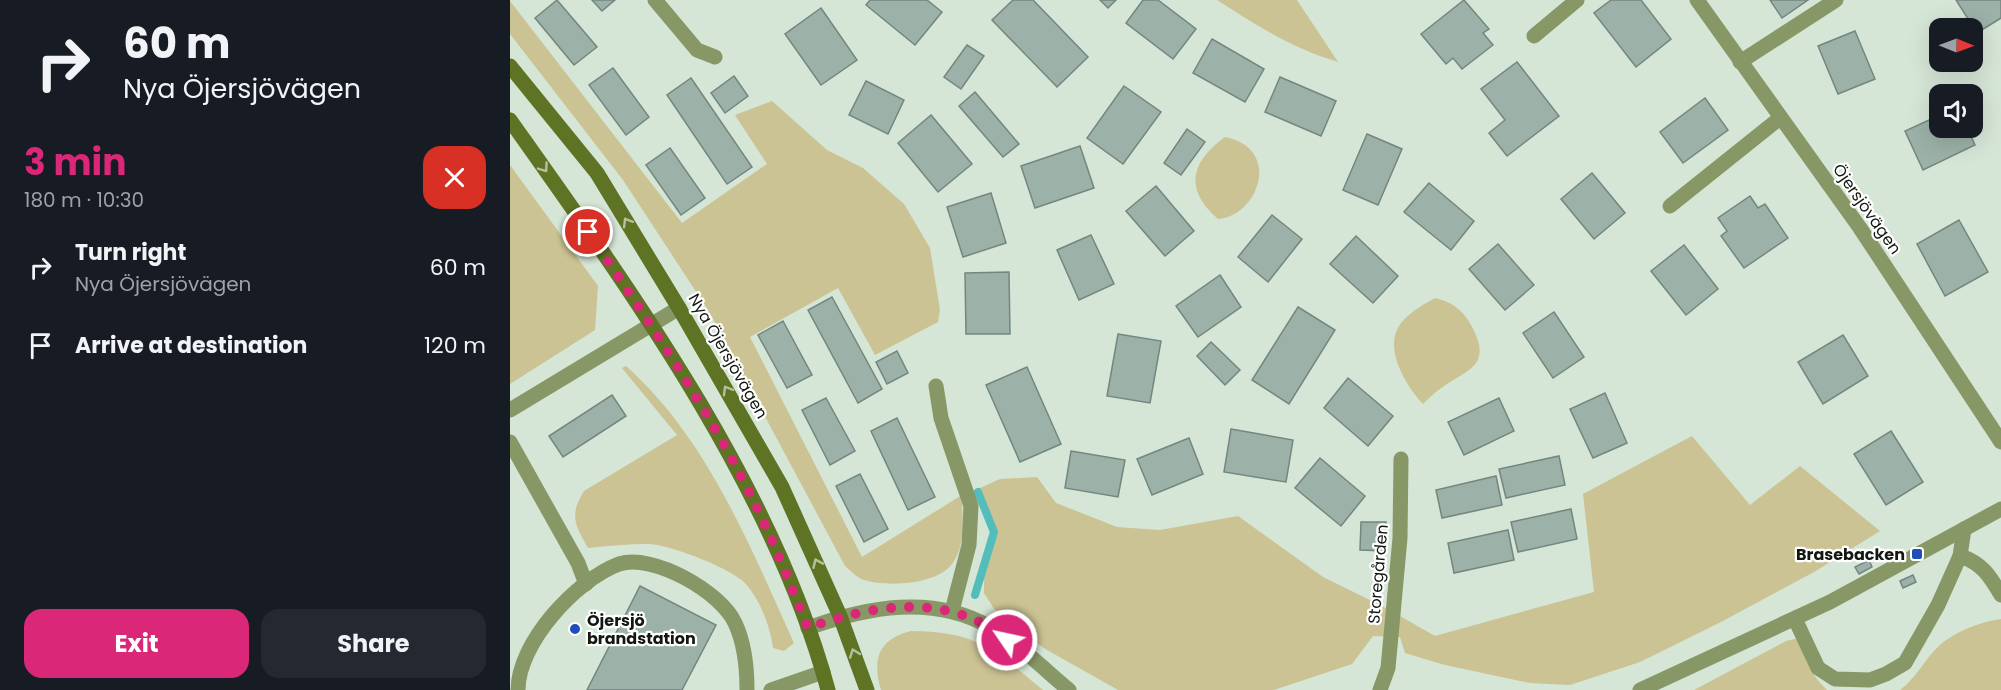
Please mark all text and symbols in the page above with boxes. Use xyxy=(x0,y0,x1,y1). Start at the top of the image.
text: 60 m xyxy=(123,14,231,73)
north arrow xyxy=(1929,18,1983,72)
map controls xyxy=(1929,18,1983,138)
icon: right xyxy=(24,24,102,102)
text: Nya Öjersjövägen xyxy=(123,70,361,107)
button: sound xyxy=(1929,84,1983,138)
text: 3 min xyxy=(24,137,126,188)
button: close xyxy=(423,146,486,209)
street label: Öjersjövägen xyxy=(1827,159,1907,259)
one-way arrow xyxy=(537,161,548,172)
text: 180 m · 10:30 xyxy=(24,186,144,214)
pin xyxy=(562,206,613,257)
icon: arrive xyxy=(571,215,604,248)
one-way arrow xyxy=(623,218,635,228)
text: Turn right xyxy=(75,237,186,268)
icon: right xyxy=(24,251,57,284)
text: 60 m xyxy=(430,252,486,283)
text: Nya Öjersjövägen xyxy=(75,270,251,298)
street label: Nya Öjersjövägen xyxy=(683,289,773,423)
icon: arrive xyxy=(24,329,57,362)
text: Arrive at destination xyxy=(75,330,307,361)
text: 120 m xyxy=(424,330,486,361)
one-way arrow xyxy=(723,386,734,396)
street label: Storegården xyxy=(1362,523,1394,625)
place label: Brasebacken xyxy=(1796,543,1905,566)
marker: Brasebacken xyxy=(1910,547,1924,561)
one-way arrow xyxy=(812,558,824,569)
position arrow xyxy=(975,608,1039,672)
button: Exit xyxy=(24,609,249,678)
button: Share xyxy=(261,609,486,678)
place label: Öjersjö brandstation xyxy=(587,609,696,650)
marker: Öjersjö brandstation xyxy=(568,622,582,636)
one-way arrow xyxy=(849,648,861,659)

